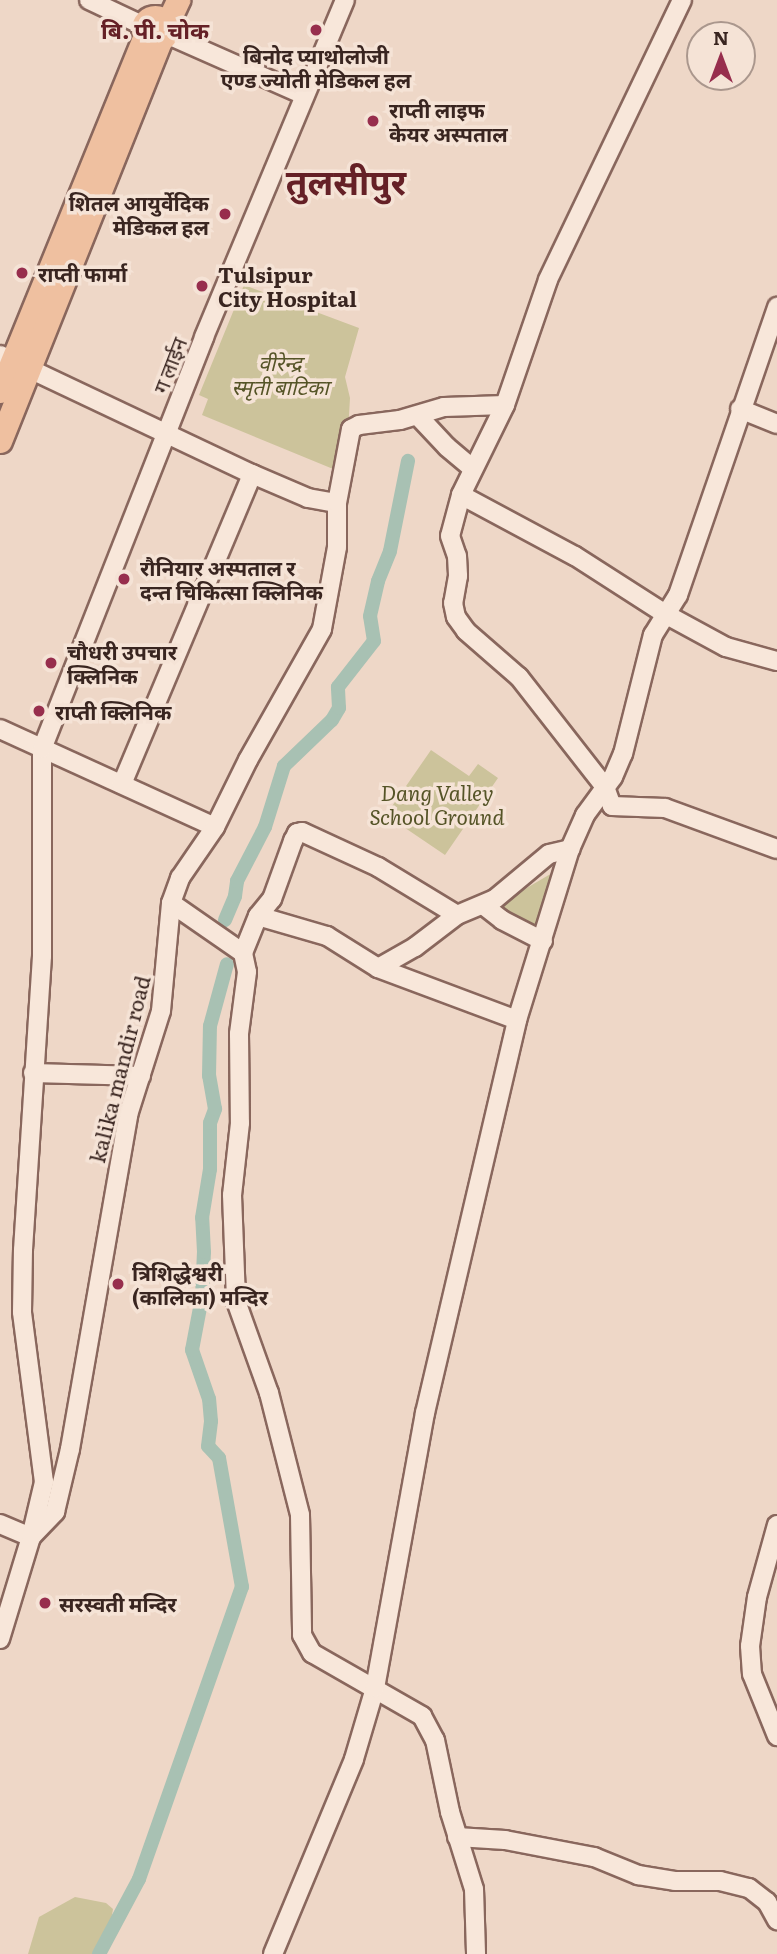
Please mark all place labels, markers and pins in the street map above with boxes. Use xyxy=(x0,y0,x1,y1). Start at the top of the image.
marker: बिनोद प्याथोलोजी एण्ड ज्योती मेडिकल हल xyxy=(306,20,326,40)
place label: बिनोद प्याथोलोजी एण्ड ज्योती मेडिकल हल xyxy=(221,42,411,92)
place label: राप्ती लाइफ केयर अस्पताल xyxy=(389,96,508,146)
marker: राप्ती लाइफ केयर अस्पताल xyxy=(363,111,383,131)
place label: शितल आयुर्वेदिक मेडिकल हल xyxy=(69,189,209,239)
marker: शितल आयुर्वेदिक मेडिकल हल xyxy=(215,204,235,224)
place label: राप्ती फार्मा xyxy=(38,260,127,286)
place label: Tulsipur City Hospital xyxy=(218,261,357,311)
marker: राप्ती फार्मा xyxy=(12,263,32,283)
marker: Tulsipur City Hospital xyxy=(192,276,212,296)
place label: रौनियार अस्पताल र दन्त चिकित्सा क्लिनिक xyxy=(140,554,323,604)
marker: रौनियार अस्पताल र दन्त चिकित्सा क्लिनिक xyxy=(114,569,134,589)
place label: चौधरी उपचार क्लिनिक xyxy=(67,638,177,688)
marker: चौधरी उपचार क्लिनिक xyxy=(41,653,61,673)
place label: राप्ती क्लिनिक xyxy=(55,698,171,724)
marker: राप्ती क्लिनिक xyxy=(29,701,49,721)
place label: त्रिशिद्धेश्वरी (कालिका) मन्दिर xyxy=(132,1259,268,1309)
marker: त्रिशिद्धेश्वरी (कालिका) मन्दिर xyxy=(110,1276,126,1292)
place label: सरस्वती मन्दिर xyxy=(59,1590,177,1616)
marker: सरस्वती मन्दिर xyxy=(37,1595,53,1611)

